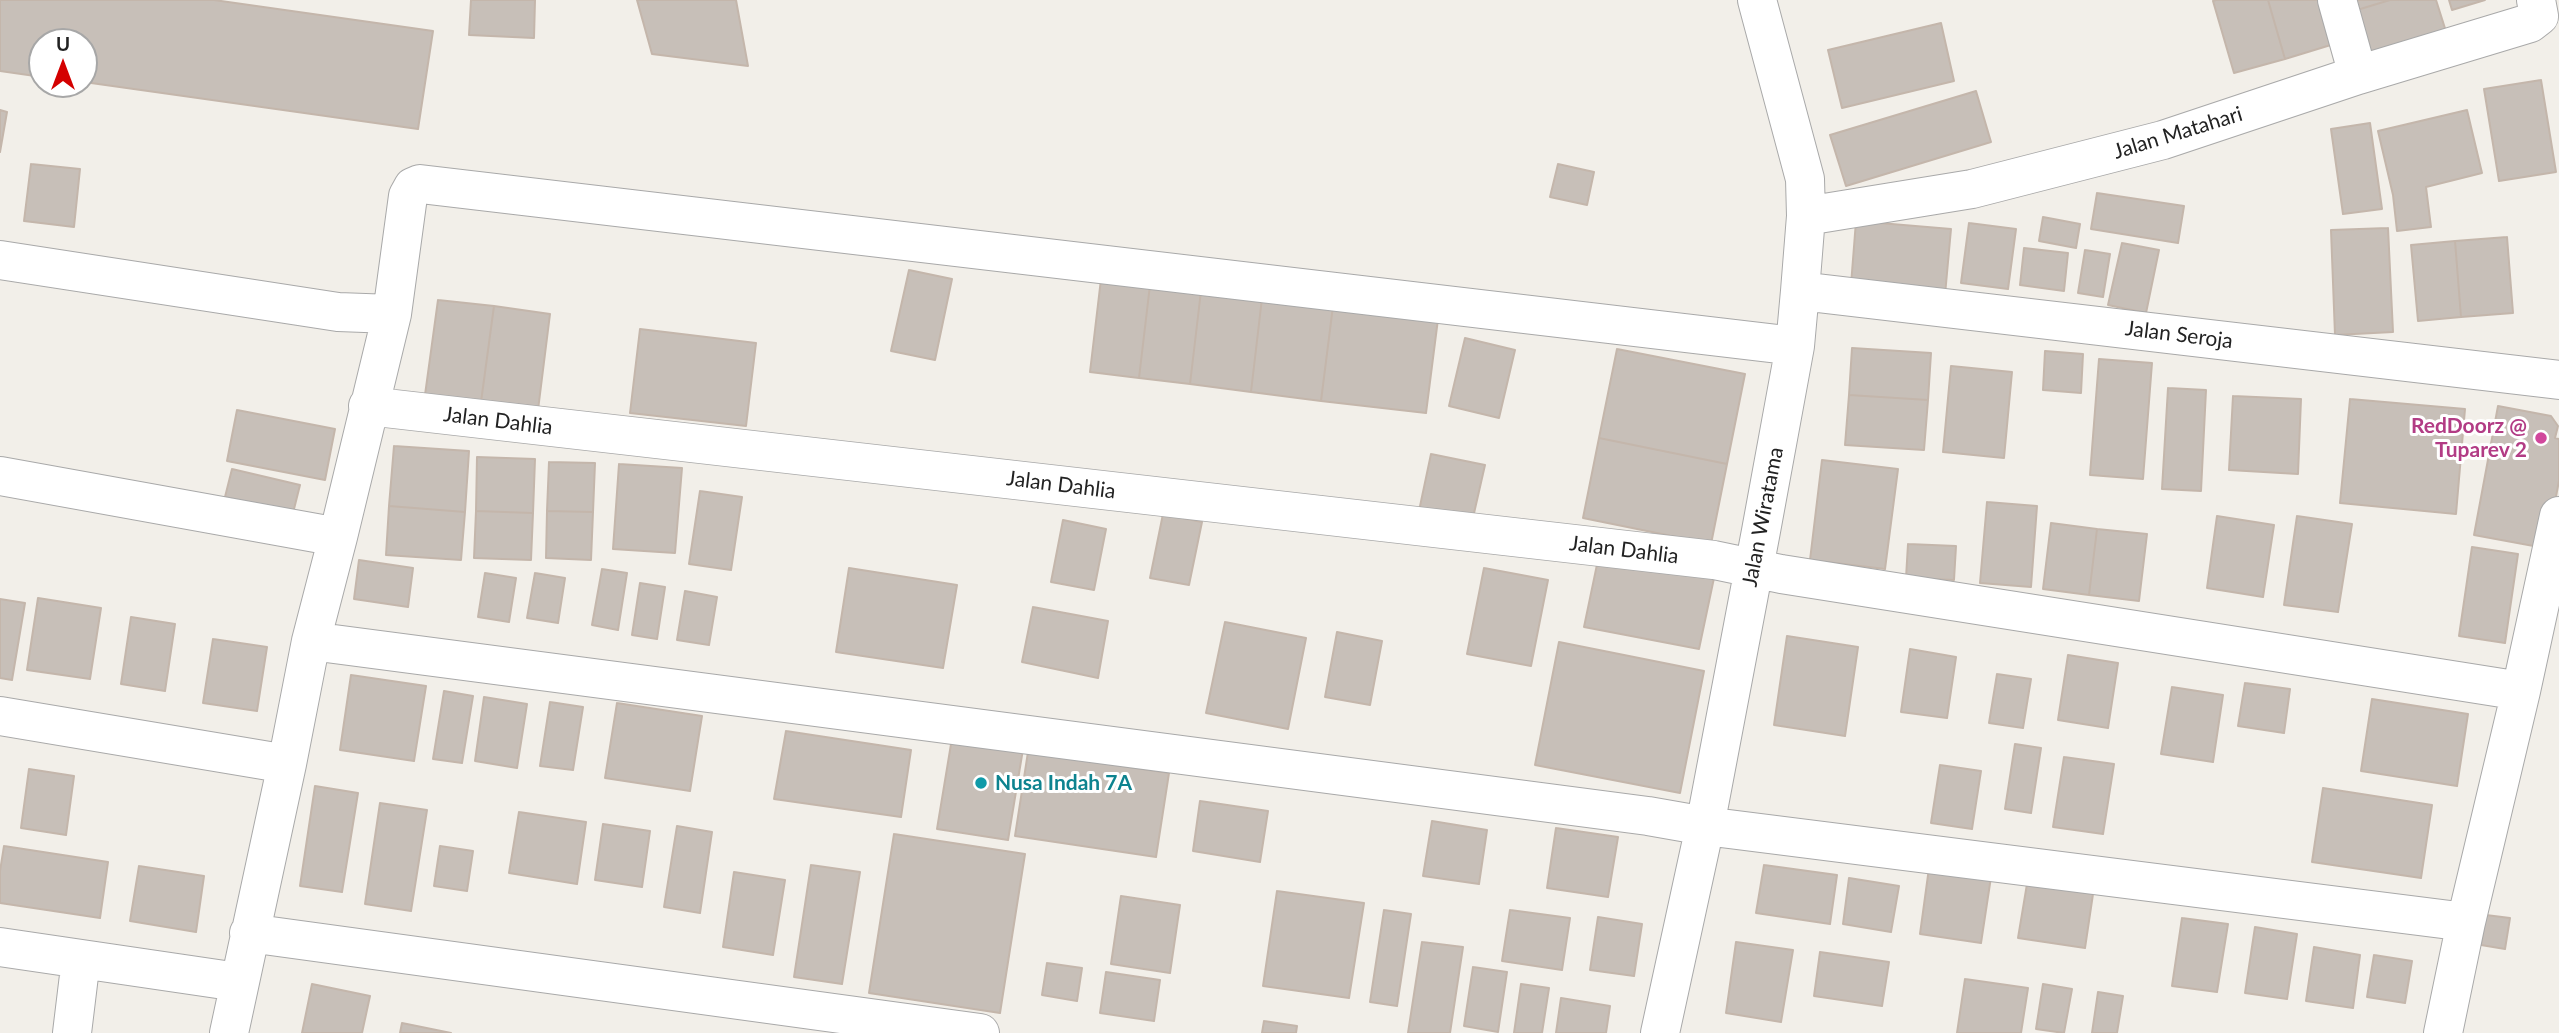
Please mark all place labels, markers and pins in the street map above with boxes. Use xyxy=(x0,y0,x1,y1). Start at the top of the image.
place label: RedDoorz @ Tuparev 2 xyxy=(2411,413,2527,463)
marker: RedDoorz @ Tuparev 2 xyxy=(2533,430,2549,446)
place label: Nusa Indah 7A xyxy=(995,770,1132,796)
marker: Nusa Indah 7A xyxy=(973,775,989,791)

